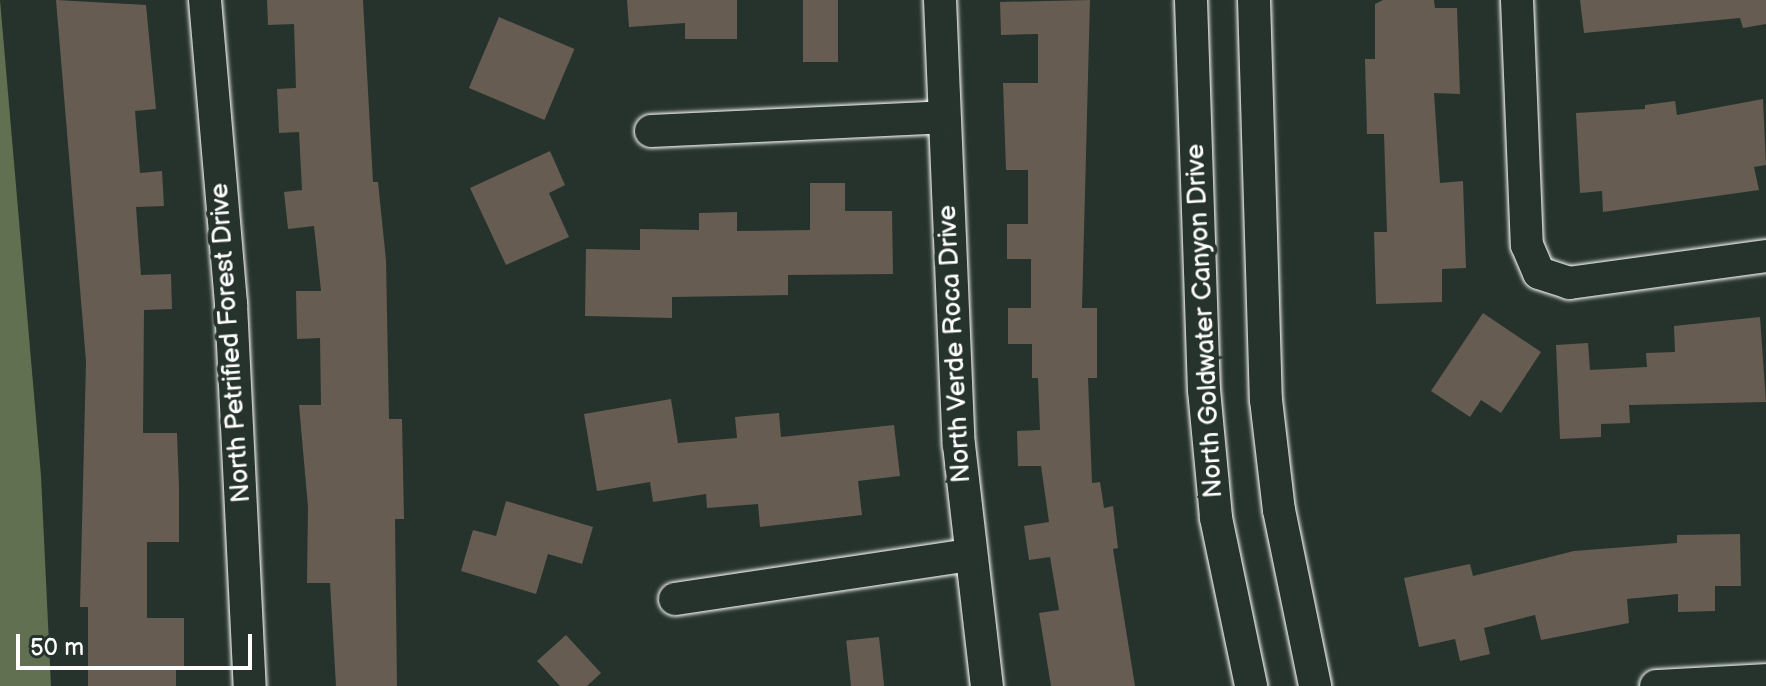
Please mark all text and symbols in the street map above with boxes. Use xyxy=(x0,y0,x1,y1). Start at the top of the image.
street label: North Goldwater Canyon Drive xyxy=(1180,143,1230,499)
street label: North Petrified Forest Drive xyxy=(204,182,258,504)
street label: North Verde Roca Drive xyxy=(932,204,978,484)
scale bar xyxy=(20,618,256,668)
text: 50 m xyxy=(30,633,84,662)

